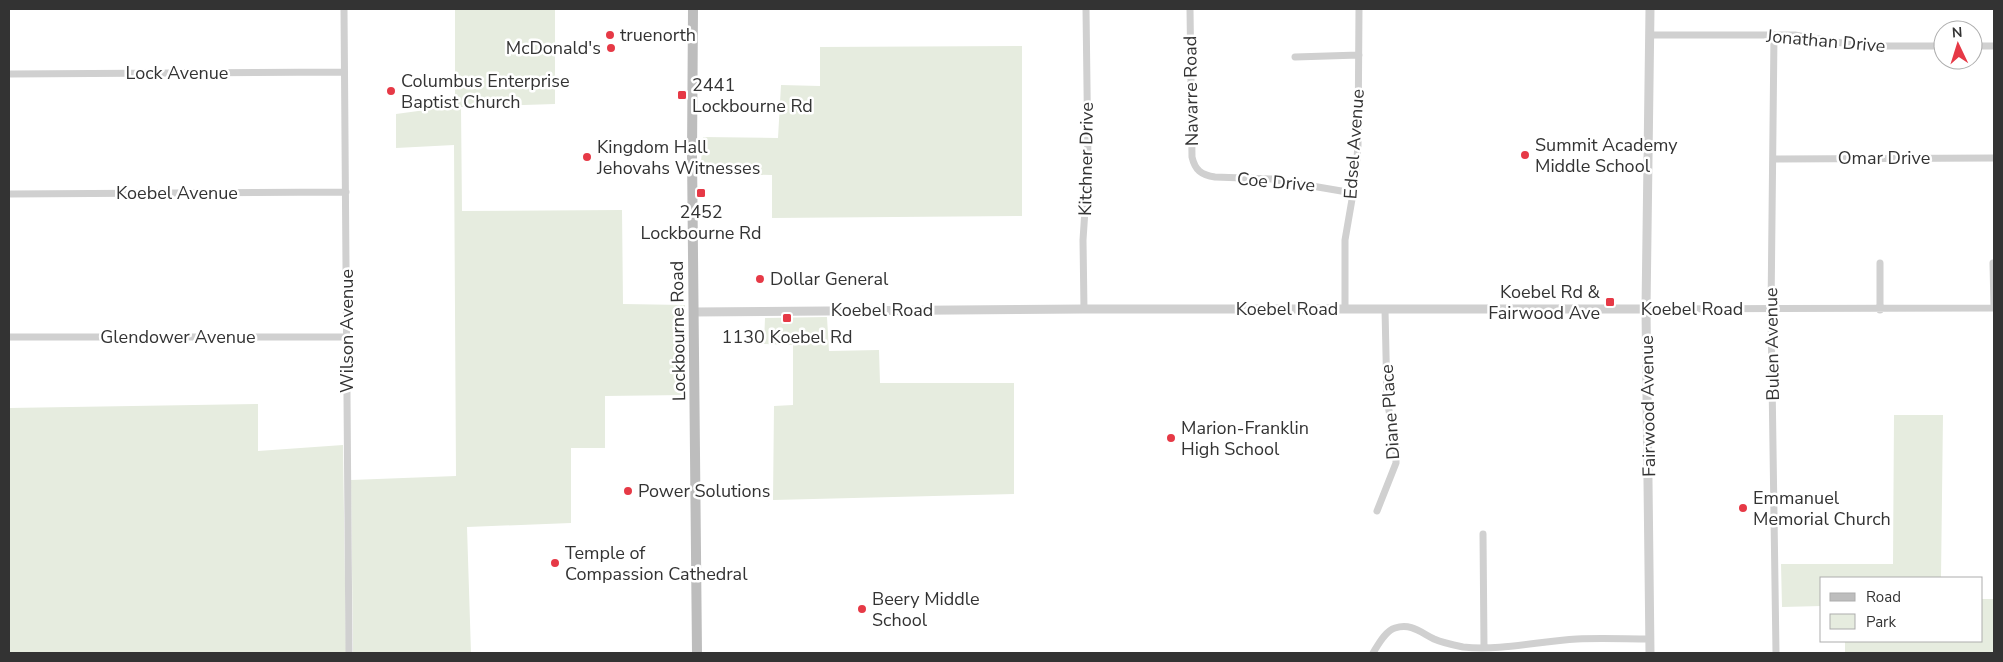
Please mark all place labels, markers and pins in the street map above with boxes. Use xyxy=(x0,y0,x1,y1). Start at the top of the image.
place label: truenorth xyxy=(620,23,696,47)
marker: truenorth xyxy=(604,29,616,41)
place label: McDonald's xyxy=(506,36,601,60)
marker: McDonald's xyxy=(605,42,617,54)
place label: Columbus Enterprise Baptist Church xyxy=(401,69,570,114)
place label: 2441 Lockbourne Rd xyxy=(692,73,813,118)
marker: Columbus Enterprise Baptist Church xyxy=(385,85,397,97)
marker: 2441 Lockbourne Rd xyxy=(676,89,688,101)
place label: Summit Academy Middle School xyxy=(1535,133,1678,178)
place label: Kingdom Hall Jehovahs Witnesses xyxy=(596,135,760,180)
marker: Summit Academy Middle School xyxy=(1519,149,1531,161)
marker: Kingdom Hall Jehovahs Witnesses xyxy=(581,151,593,163)
marker: 2452 Lockbourne Rd xyxy=(695,187,707,199)
place label: 2452 Lockbourne Rd xyxy=(641,200,761,245)
place label: Dollar General xyxy=(770,267,889,291)
marker: Dollar General xyxy=(754,273,766,285)
place label: Koebel Rd & Fairwood Ave xyxy=(1488,280,1601,325)
marker: Koebel Rd & Fairwood Ave xyxy=(1604,296,1616,308)
marker: 1130 Koebel Rd xyxy=(781,312,793,324)
place label: 1130 Koebel Rd xyxy=(722,325,852,349)
place label: Marion-Franklin High School xyxy=(1181,416,1309,461)
marker: Marion-Franklin High School xyxy=(1165,432,1177,444)
place label: Power Solutions xyxy=(638,479,770,503)
marker: Power Solutions xyxy=(622,485,634,497)
place label: Emmanuel Memorial Church xyxy=(1753,486,1891,531)
marker: Emmanuel Memorial Church xyxy=(1737,502,1749,514)
place label: Temple of Compassion Cathedral xyxy=(565,541,748,586)
marker: Temple of Compassion Cathedral xyxy=(549,557,561,569)
place label: Beery Middle School xyxy=(872,587,980,632)
marker: Beery Middle School xyxy=(856,603,868,615)

